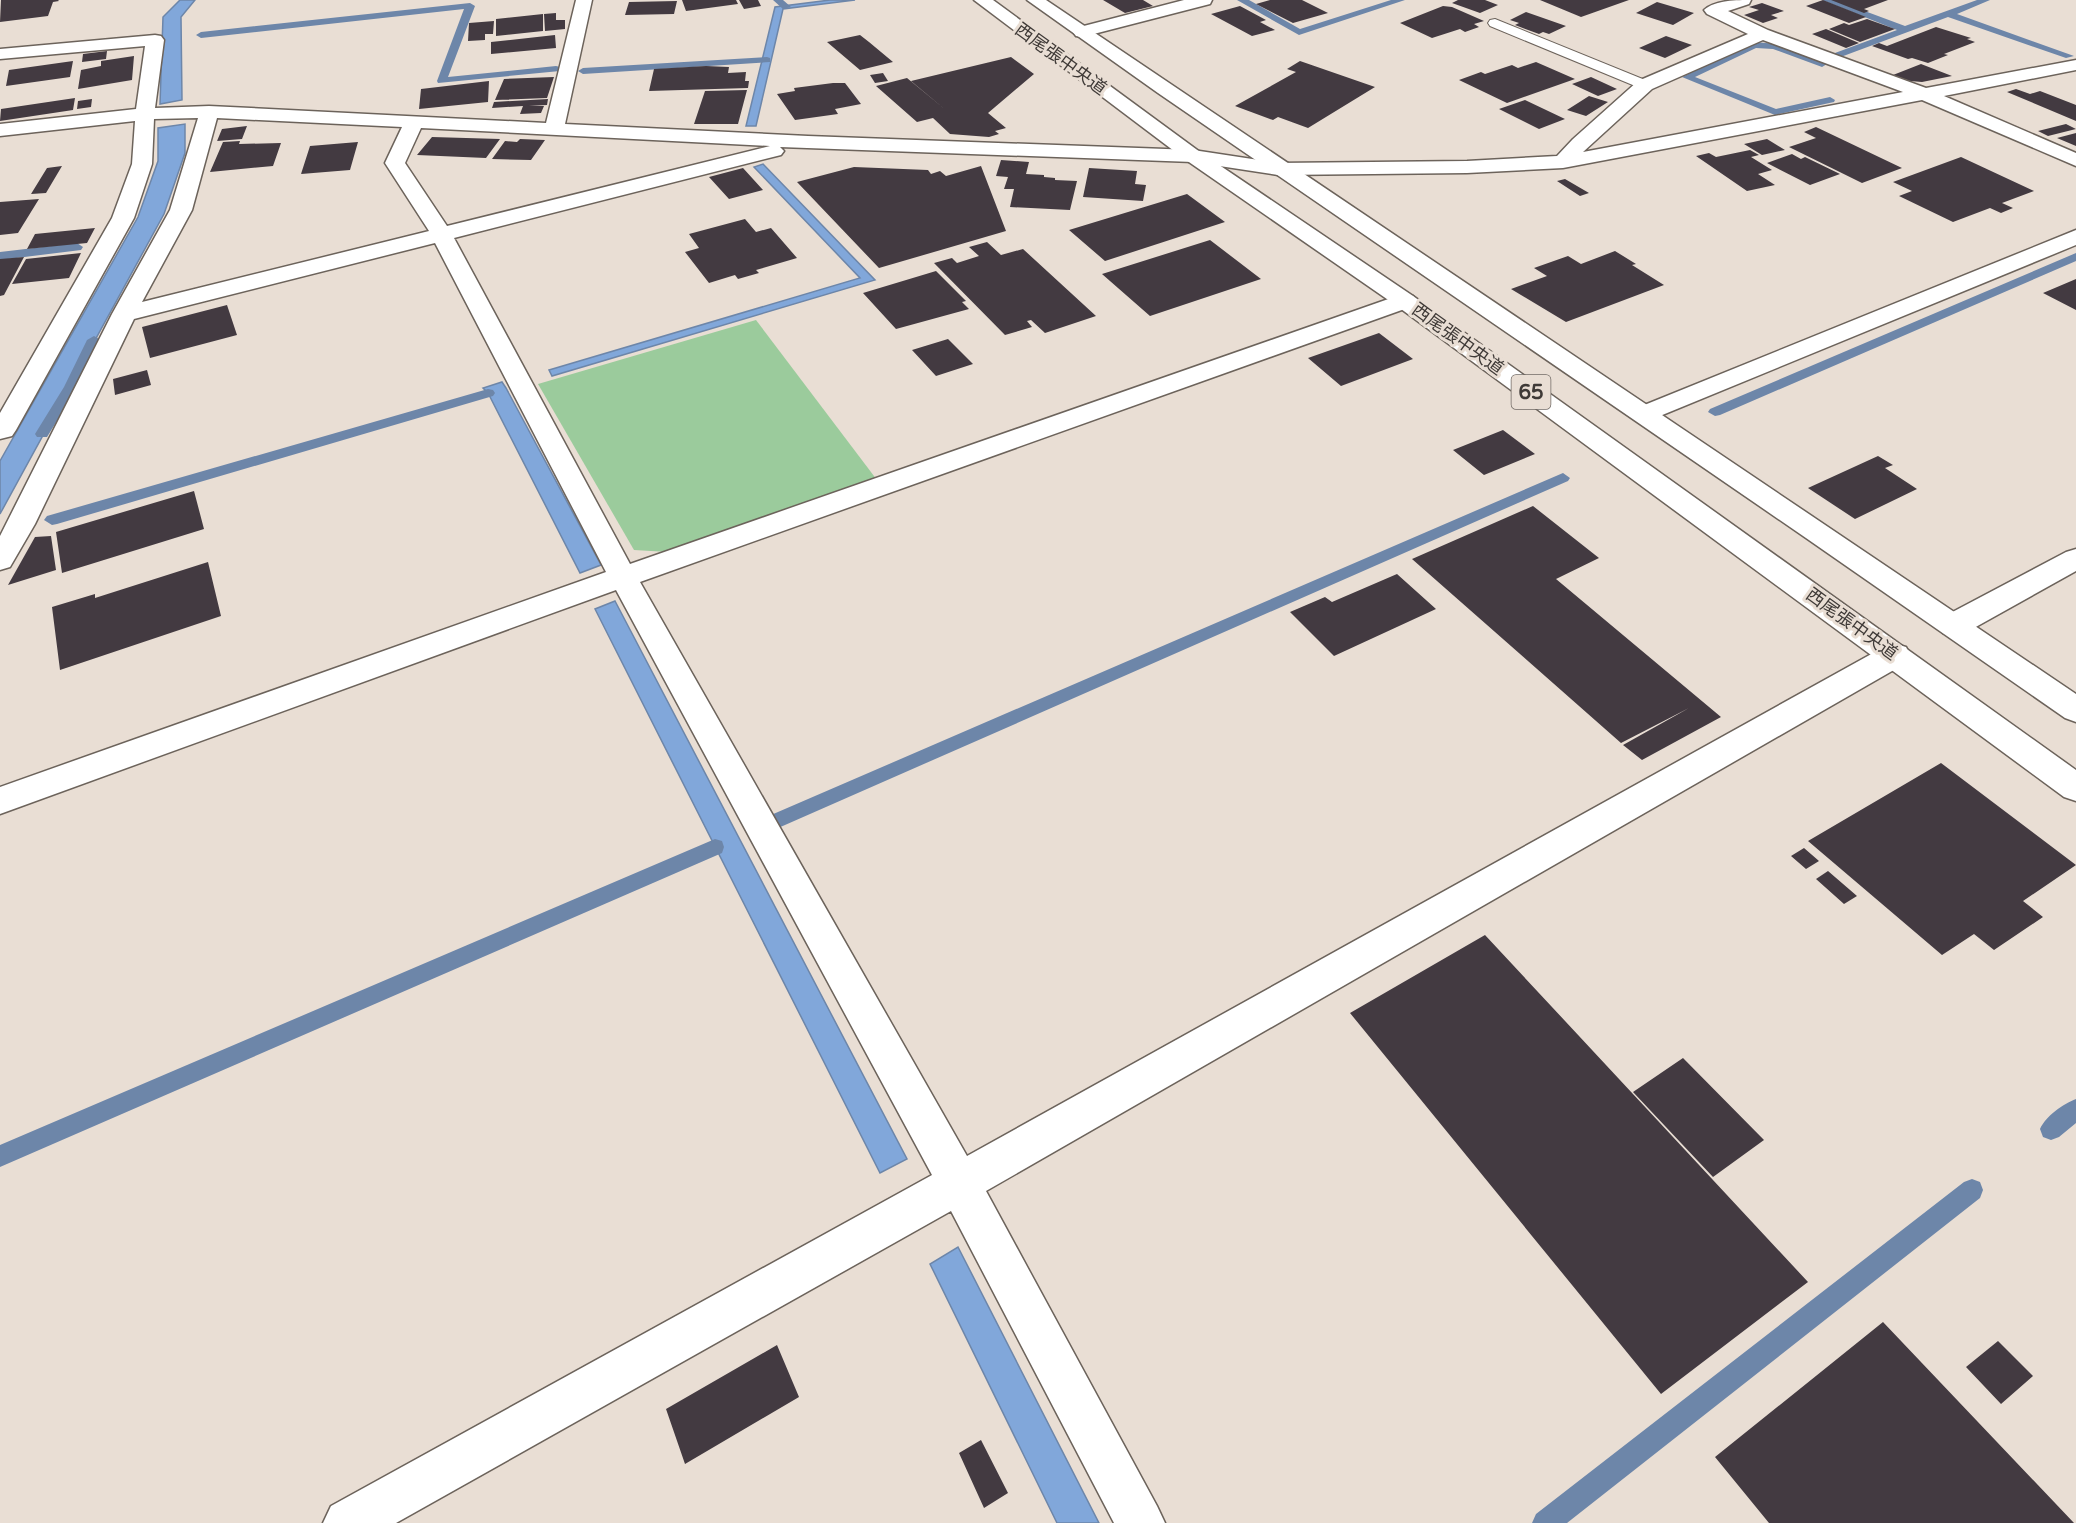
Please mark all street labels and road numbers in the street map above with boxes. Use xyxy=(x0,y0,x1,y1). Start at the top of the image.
street label: 西尾張中央道 xyxy=(1011,18,1111,100)
street label: 西尾張中央道 xyxy=(1408,298,1508,380)
road number: 65 xyxy=(1512,375,1550,409)
street label: 西尾張中央道 xyxy=(1802,583,1902,665)

